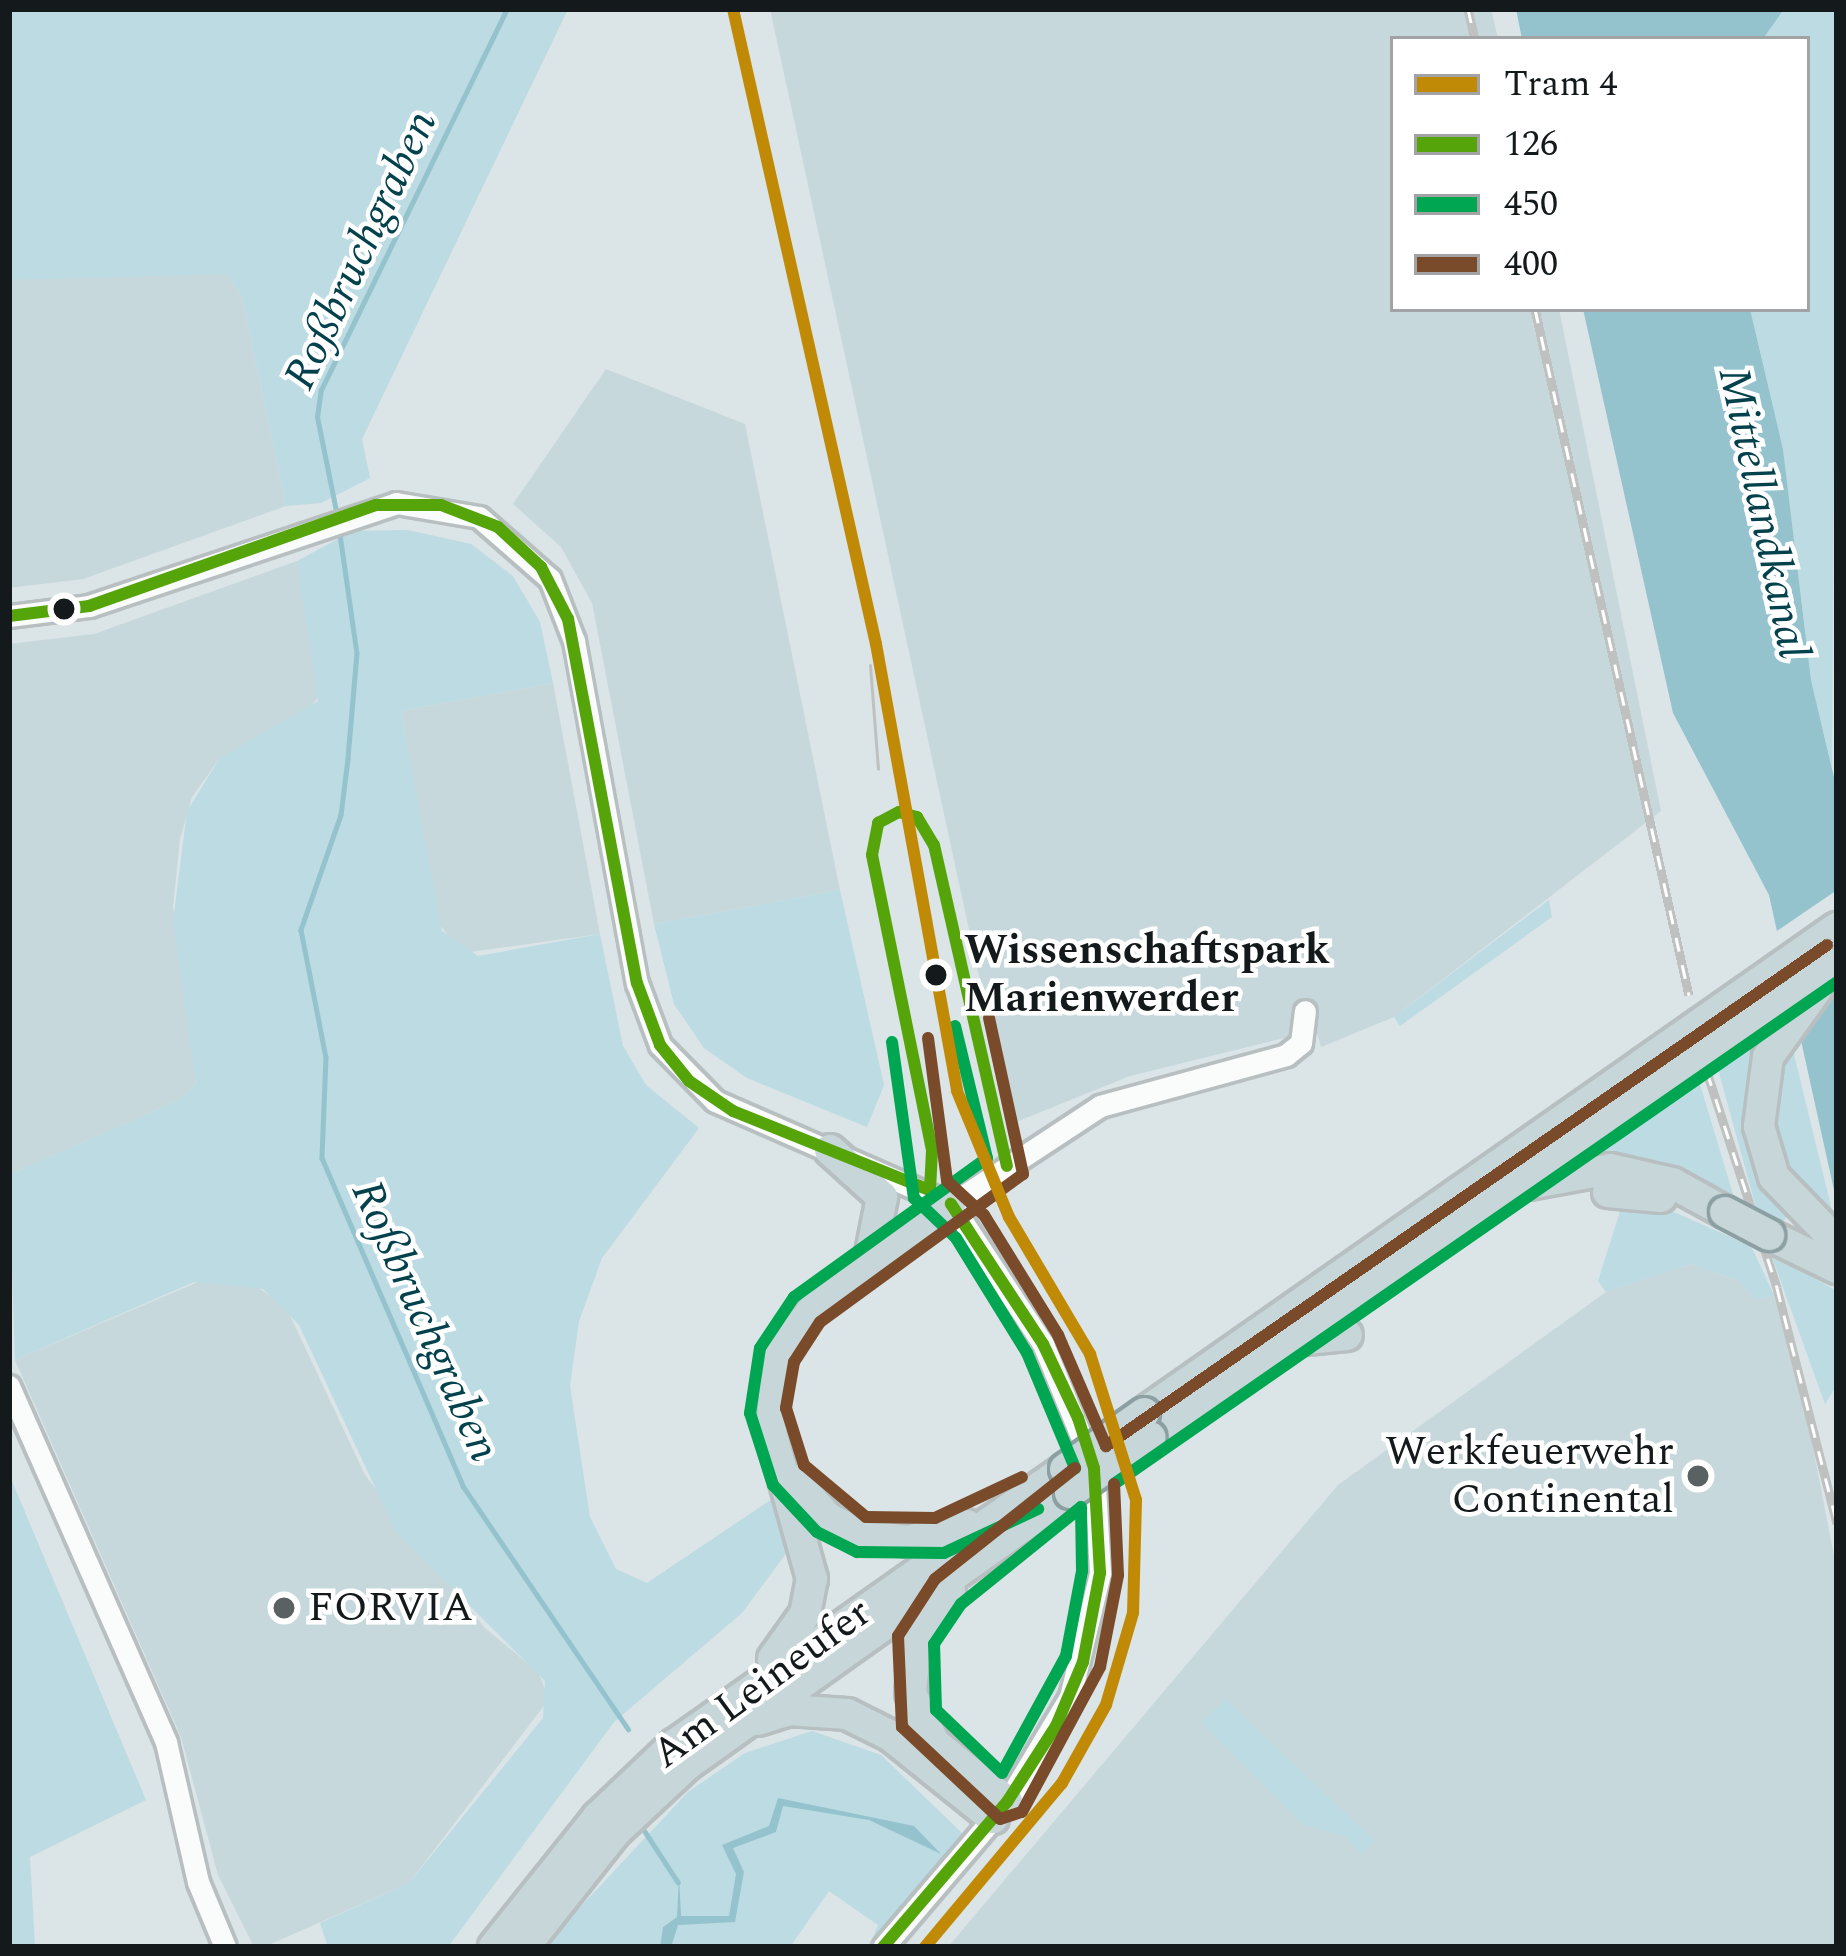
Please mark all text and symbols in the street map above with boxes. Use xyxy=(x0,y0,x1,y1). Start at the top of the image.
legend xyxy=(1390,36,1810,312)
text: Tram 4 xyxy=(1504,57,1617,112)
water label: Roßbruchgraben xyxy=(273,102,449,398)
text: 126 xyxy=(1504,117,1558,172)
text: 450 xyxy=(1504,177,1558,232)
text: 400 xyxy=(1504,237,1558,292)
water label: Mittellandkanal xyxy=(1706,362,1820,664)
unlabelled marker xyxy=(53,598,75,620)
place label: Wissenschaftspark Marienwerder xyxy=(964,926,1330,1024)
marker: Wissenschaftspark Marienwerder xyxy=(919,958,953,992)
water label: Roßbruchgraben xyxy=(339,1172,511,1470)
place label: Werkfeuerwehr Continental xyxy=(1385,1427,1674,1526)
marker: Werkfeuerwehr Continental xyxy=(1685,1463,1711,1489)
place label: FORVIA xyxy=(308,1583,473,1633)
street label: Am Leineufer xyxy=(643,1588,881,1780)
marker: FORVIA xyxy=(271,1595,297,1621)

